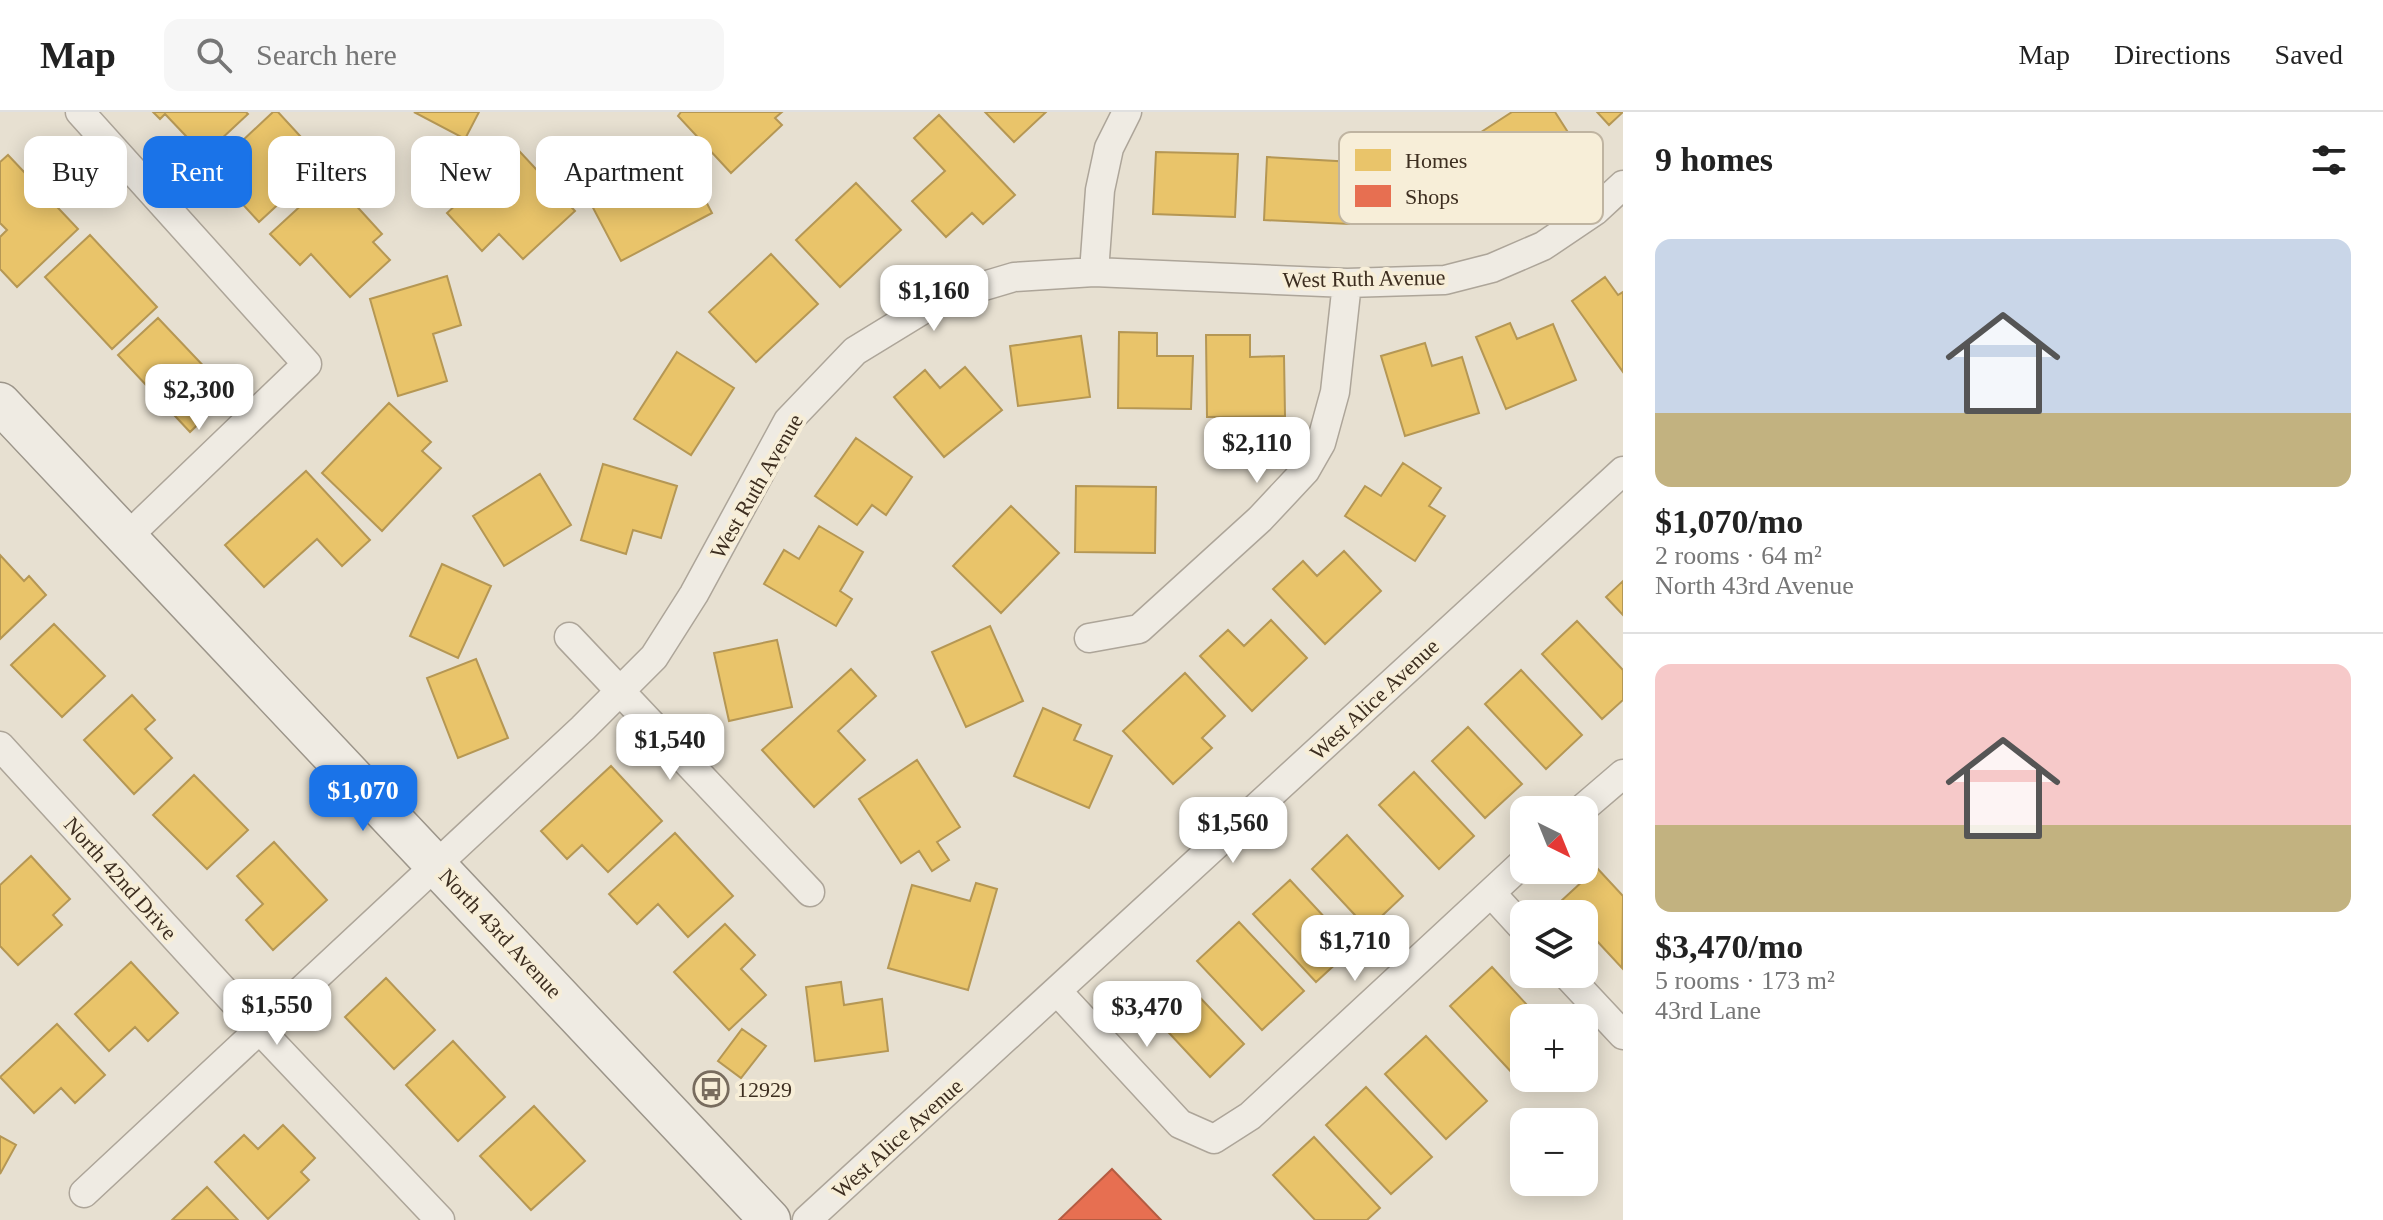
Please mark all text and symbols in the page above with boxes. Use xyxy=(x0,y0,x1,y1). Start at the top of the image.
search box xyxy=(164,19,724,91)
icon: search xyxy=(192,33,236,77)
text: Map xyxy=(40,34,116,76)
text: Search here xyxy=(256,38,397,71)
text: Map xyxy=(2019,39,2070,70)
text: Directions xyxy=(2114,39,2231,70)
text: Saved xyxy=(2275,39,2343,70)
legend xyxy=(1339,132,1603,224)
chip: Buy xyxy=(24,136,127,208)
chip: Rent xyxy=(143,136,252,208)
chip: Filters xyxy=(268,136,395,208)
chip: New xyxy=(411,136,520,208)
chip: Apartment xyxy=(536,136,712,208)
icon: filters xyxy=(2307,138,2351,182)
text: 9 homes xyxy=(1655,141,1773,178)
text: Homes xyxy=(1405,148,1467,173)
text: Shops xyxy=(1405,184,1459,209)
pin: $1,160 xyxy=(869,265,999,333)
street label: West Ruth Avenue xyxy=(1282,265,1446,292)
text: $1,160 xyxy=(898,276,970,305)
icon: home xyxy=(1931,291,2075,435)
pin: $2,300 xyxy=(134,364,264,432)
text: $2,300 xyxy=(163,375,235,404)
street label: West Ruth Avenue xyxy=(705,410,808,563)
pin: $2,110 xyxy=(1192,417,1322,485)
text: $2,110 xyxy=(1222,428,1292,457)
text: $1,070/mo xyxy=(1655,503,1803,540)
text: 2 rooms · 64 m² xyxy=(1655,541,1822,570)
text: North 43rd Avenue xyxy=(1655,571,1854,600)
street label: West Alice Avenue xyxy=(1305,633,1444,765)
pin: $1,540 xyxy=(605,714,735,782)
icon: home xyxy=(1931,716,2075,860)
text: $1,540 xyxy=(634,725,706,754)
pin: $1,070 xyxy=(298,765,428,833)
text: $1,070 xyxy=(327,776,399,805)
north arrow xyxy=(1510,796,1598,884)
map controls xyxy=(1510,796,1598,1196)
pin: $1,560 xyxy=(1168,797,1298,865)
text: $1,560 xyxy=(1197,808,1269,837)
street label: North 42nd Drive xyxy=(59,812,182,945)
street label: North 43rd Avenue xyxy=(434,863,567,1003)
button: layers xyxy=(1510,900,1598,988)
pin: $1,710 xyxy=(1290,915,1420,983)
text: $1,710 xyxy=(1319,926,1391,955)
text: $3,470/mo xyxy=(1655,928,1803,965)
text: 5 rooms · 173 m² xyxy=(1655,966,1835,995)
pin: $1,550 xyxy=(212,979,342,1047)
pin: $3,470 xyxy=(1082,981,1212,1049)
text: $1,550 xyxy=(241,990,313,1019)
text: $3,470 xyxy=(1111,992,1183,1021)
text: 43rd Lane xyxy=(1655,996,1761,1025)
button: + xyxy=(1510,1004,1598,1092)
bus stop icon: 12929 xyxy=(692,1070,730,1108)
street label: West Alice Avenue xyxy=(827,1073,968,1203)
place label: 12929 xyxy=(737,1077,792,1102)
button: − xyxy=(1510,1108,1598,1196)

